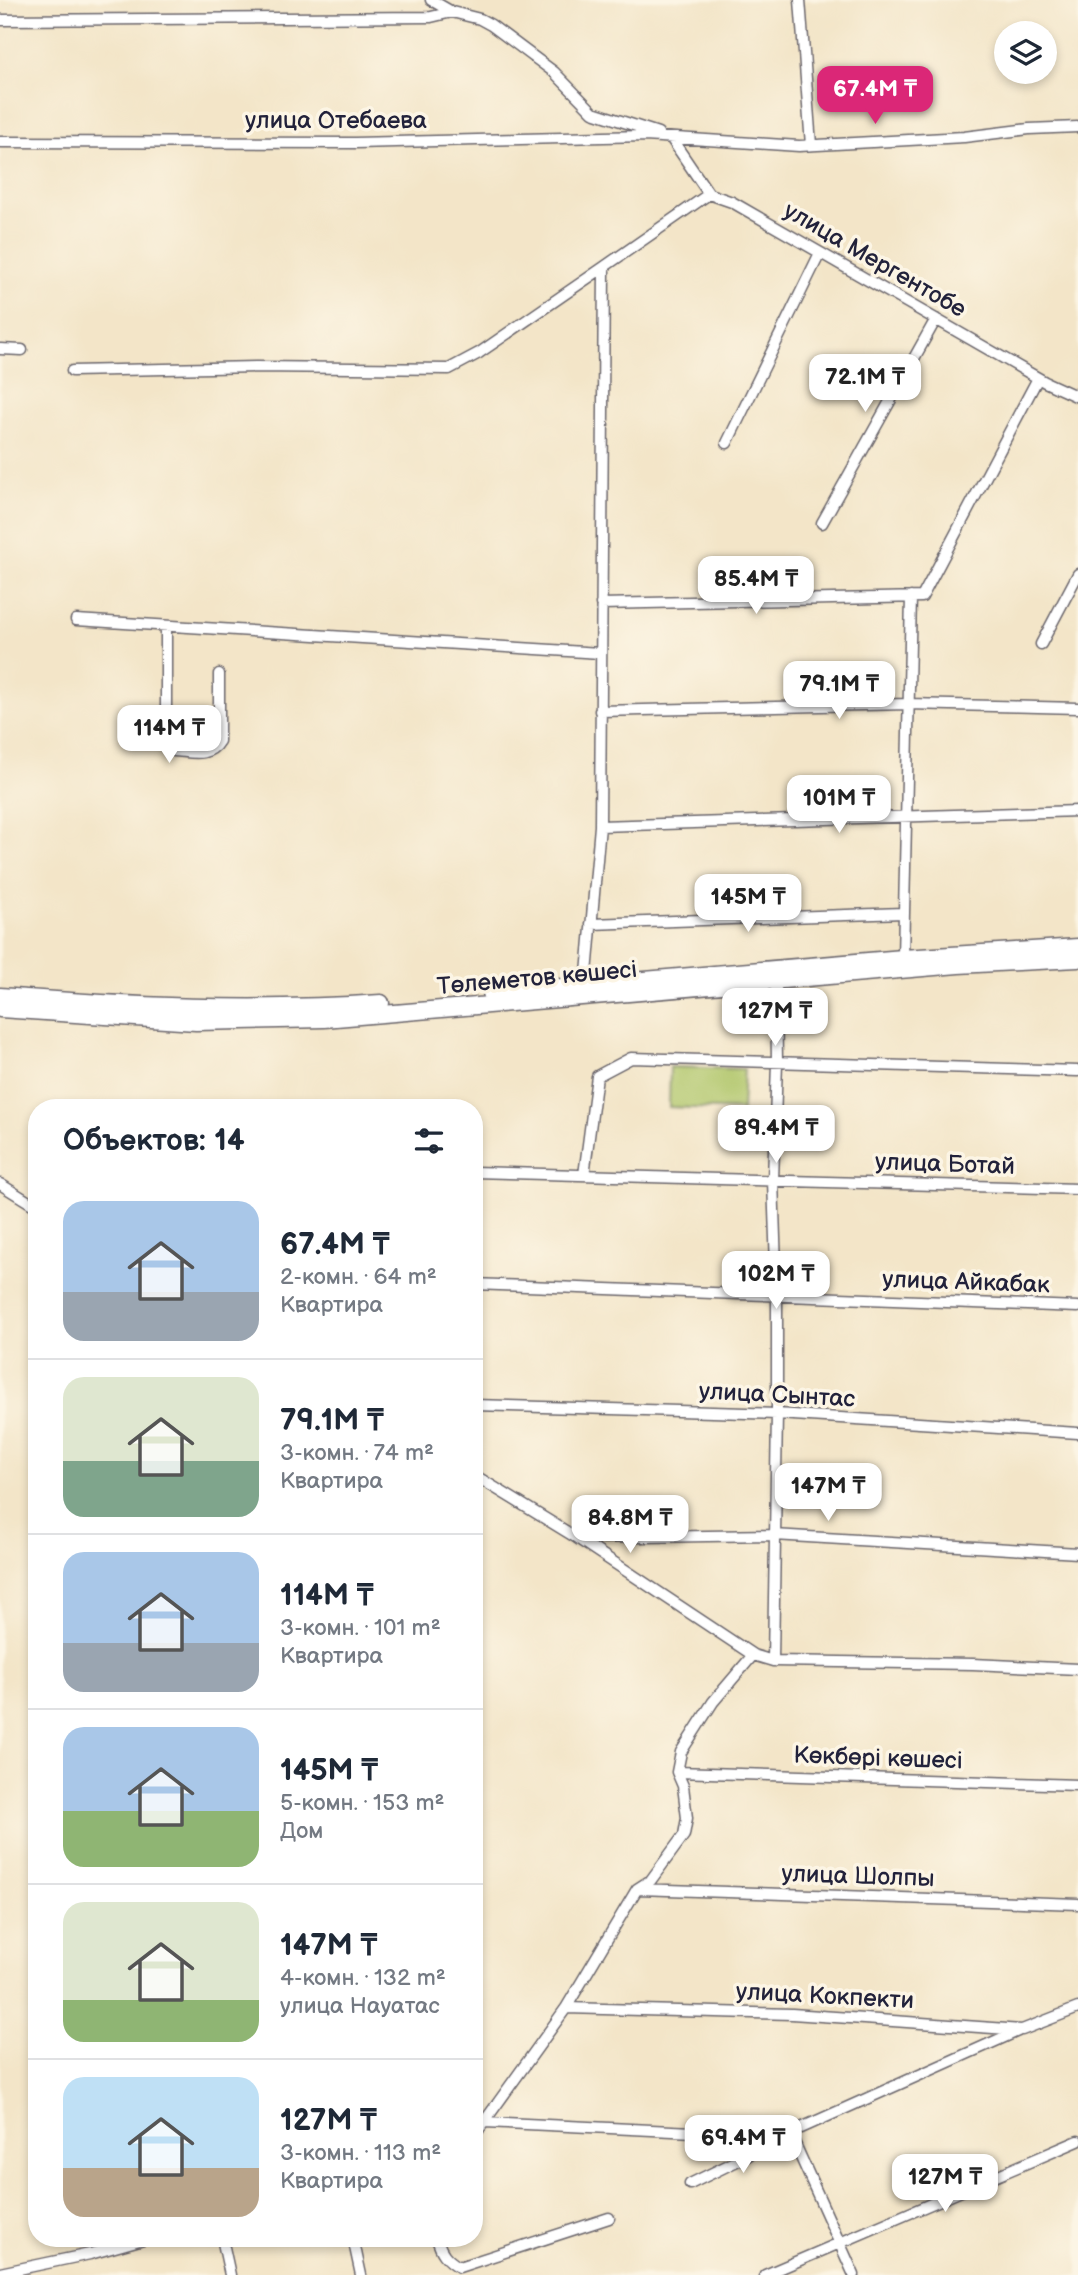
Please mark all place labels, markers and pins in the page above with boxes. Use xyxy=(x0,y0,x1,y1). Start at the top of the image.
pin: 67.4M ₸ xyxy=(810,66,940,126)
pin: 72.1M ₸ xyxy=(800,354,930,414)
pin: 85.4M ₸ xyxy=(691,556,821,616)
pin: 79.1M ₸ xyxy=(774,662,904,721)
pin: 114M ₸ xyxy=(112,706,226,765)
pin: 101M ₸ xyxy=(782,776,896,835)
pin: 145M ₸ xyxy=(691,874,805,934)
pin: 127M ₸ xyxy=(718,988,832,1048)
pin: 89.4M ₸ xyxy=(711,1106,841,1165)
pin: 102M ₸ xyxy=(719,1252,833,1311)
pin: 147M ₸ xyxy=(771,1464,885,1523)
pin: 84.8M ₸ xyxy=(565,1496,695,1555)
pin: 69.4M ₸ xyxy=(678,2116,808,2175)
pin: 127M ₸ xyxy=(888,2154,1002,2214)

